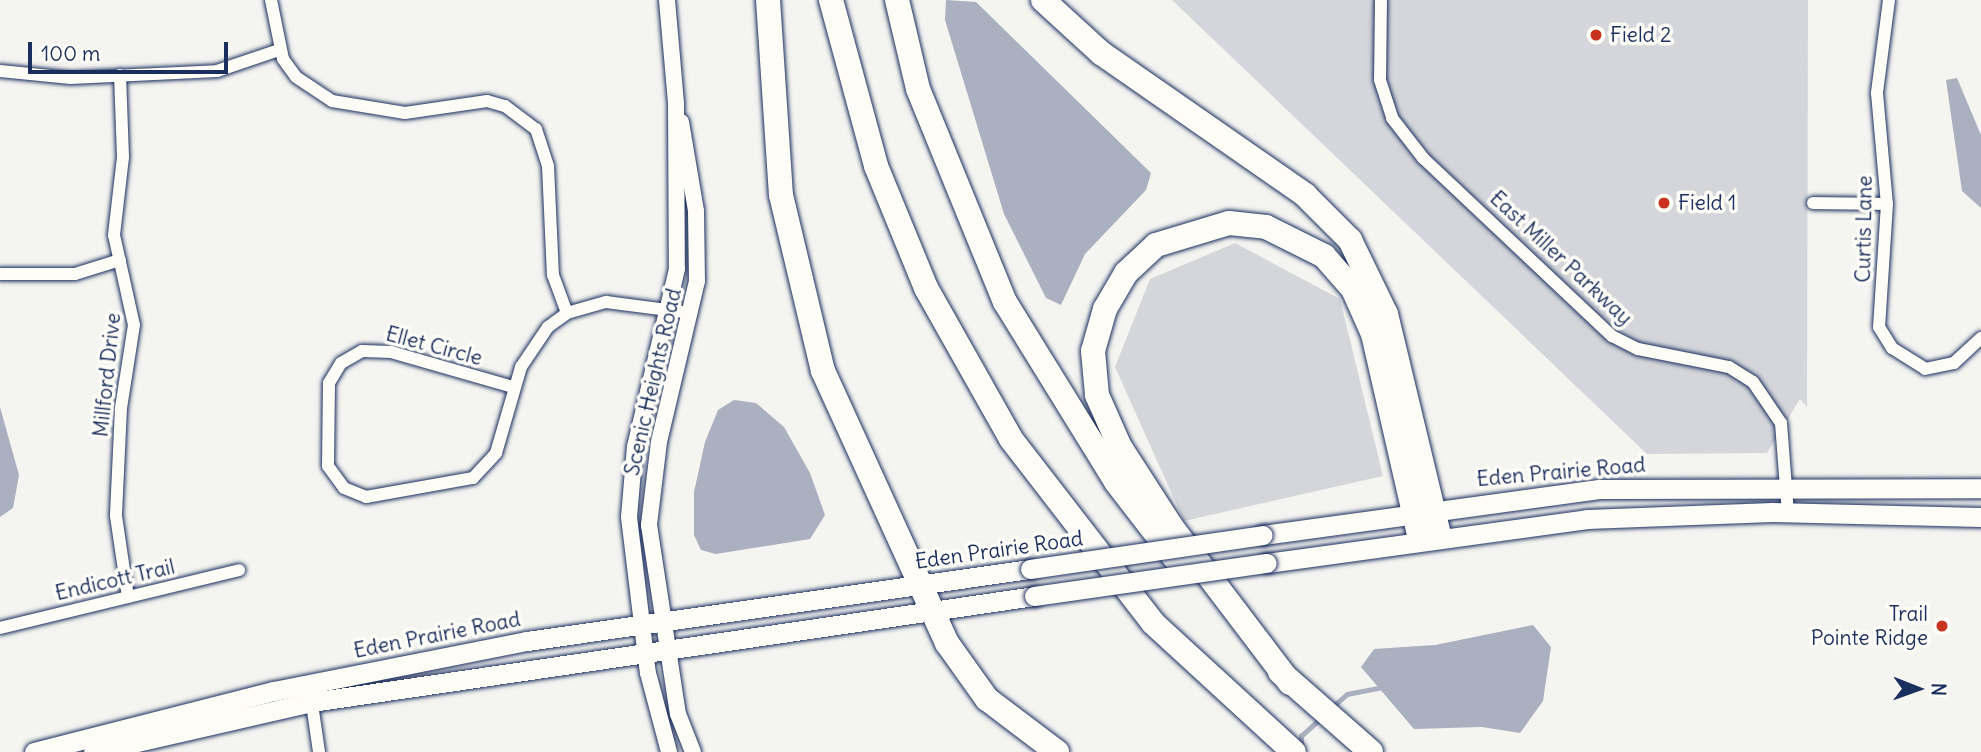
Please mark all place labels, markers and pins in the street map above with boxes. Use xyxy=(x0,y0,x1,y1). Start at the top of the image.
place label: Field 2 xyxy=(1610,22,1671,48)
marker: Field 2 xyxy=(1588,27,1604,43)
place label: Field 1 xyxy=(1678,190,1736,216)
marker: Field 1 xyxy=(1656,195,1672,211)
place label: Trail Pointe Ridge xyxy=(1811,601,1928,651)
marker: Trail Pointe Ridge xyxy=(1934,618,1950,634)

